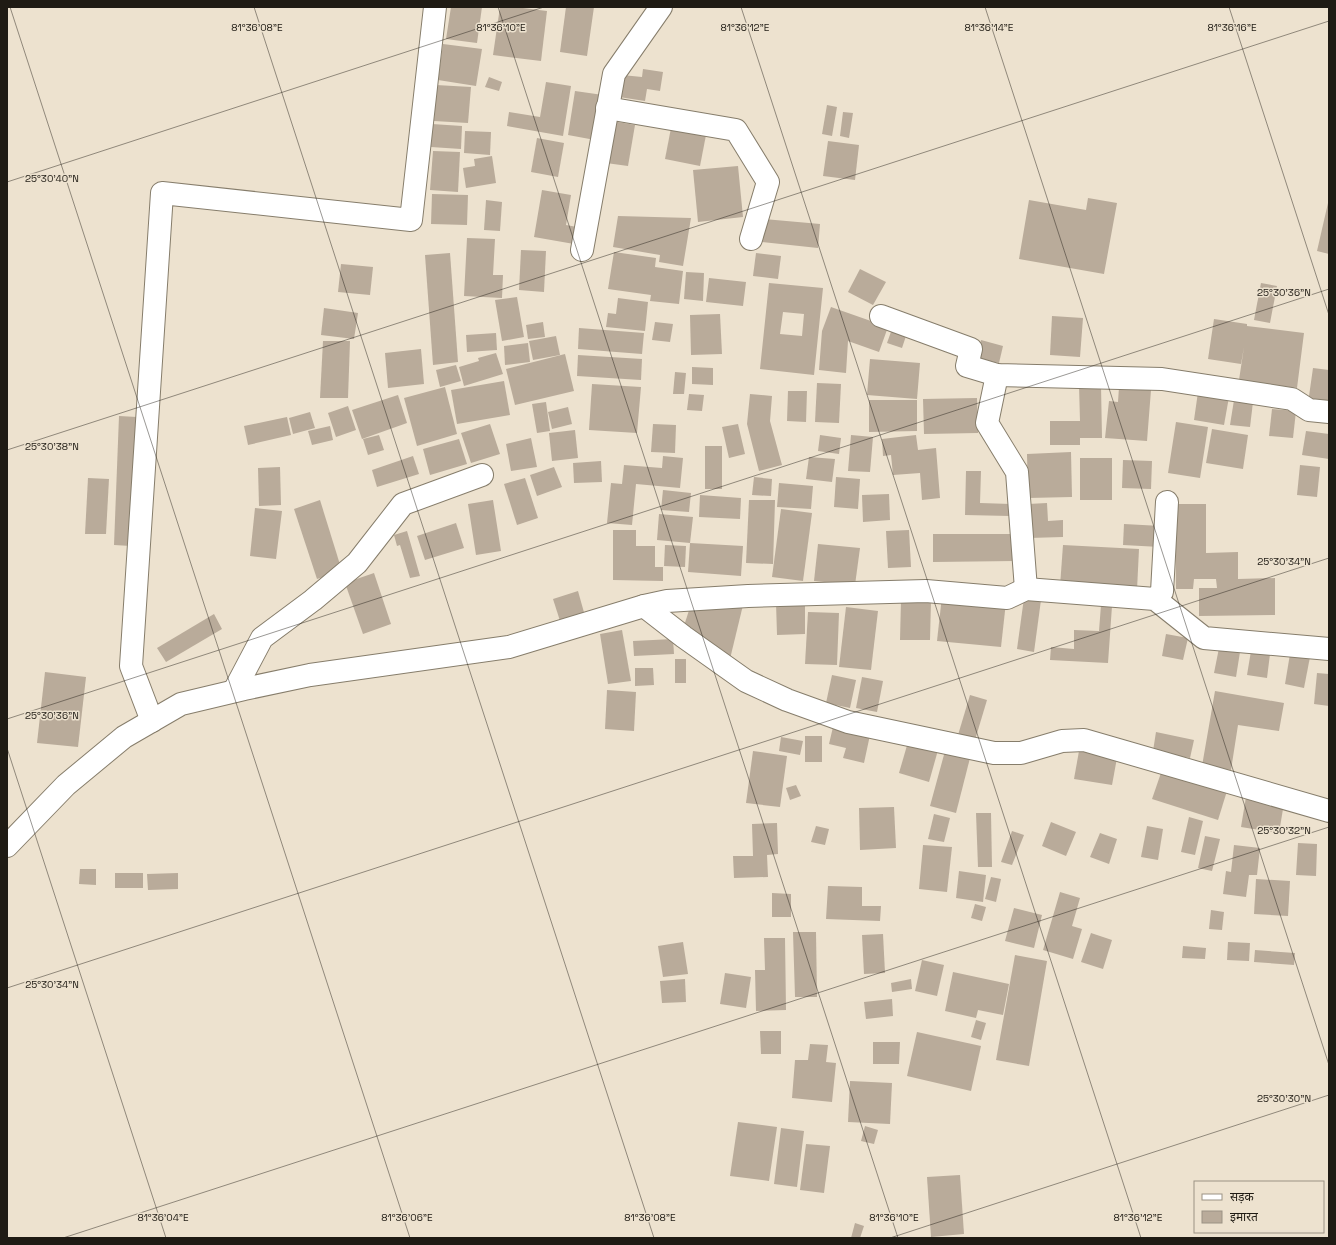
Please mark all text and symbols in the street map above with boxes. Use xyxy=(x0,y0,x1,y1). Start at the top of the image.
text: 81°36'08"E xyxy=(231,21,283,34)
text: 81°36'10"E xyxy=(476,21,526,34)
text: 81°36'12"E xyxy=(721,21,770,34)
text: 81°36'14"E xyxy=(965,21,1014,34)
text: 81°36'16"E xyxy=(1207,21,1257,34)
text: 25°30'40"N xyxy=(25,172,79,185)
text: 25°30'36"N xyxy=(1257,286,1311,299)
text: 25°30'38"N xyxy=(25,440,79,453)
text: 25°30'34"N xyxy=(1257,555,1311,568)
text: 25°30'36"N xyxy=(25,709,79,722)
text: 25°30'32"N xyxy=(1257,824,1311,837)
text: 25°30'34"N xyxy=(25,978,79,991)
text: 25°30'30"N xyxy=(1257,1092,1311,1105)
legend xyxy=(1194,1181,1324,1233)
text: सड़क xyxy=(1230,1189,1255,1205)
text: इमारत xyxy=(1230,1209,1259,1225)
text: 81°36'04"E xyxy=(137,1211,189,1224)
text: 81°36'06"E xyxy=(381,1211,433,1224)
text: 81°36'08"E xyxy=(624,1211,676,1224)
text: 81°36'10"E xyxy=(869,1211,919,1224)
text: 81°36'12"E xyxy=(1114,1211,1163,1224)

